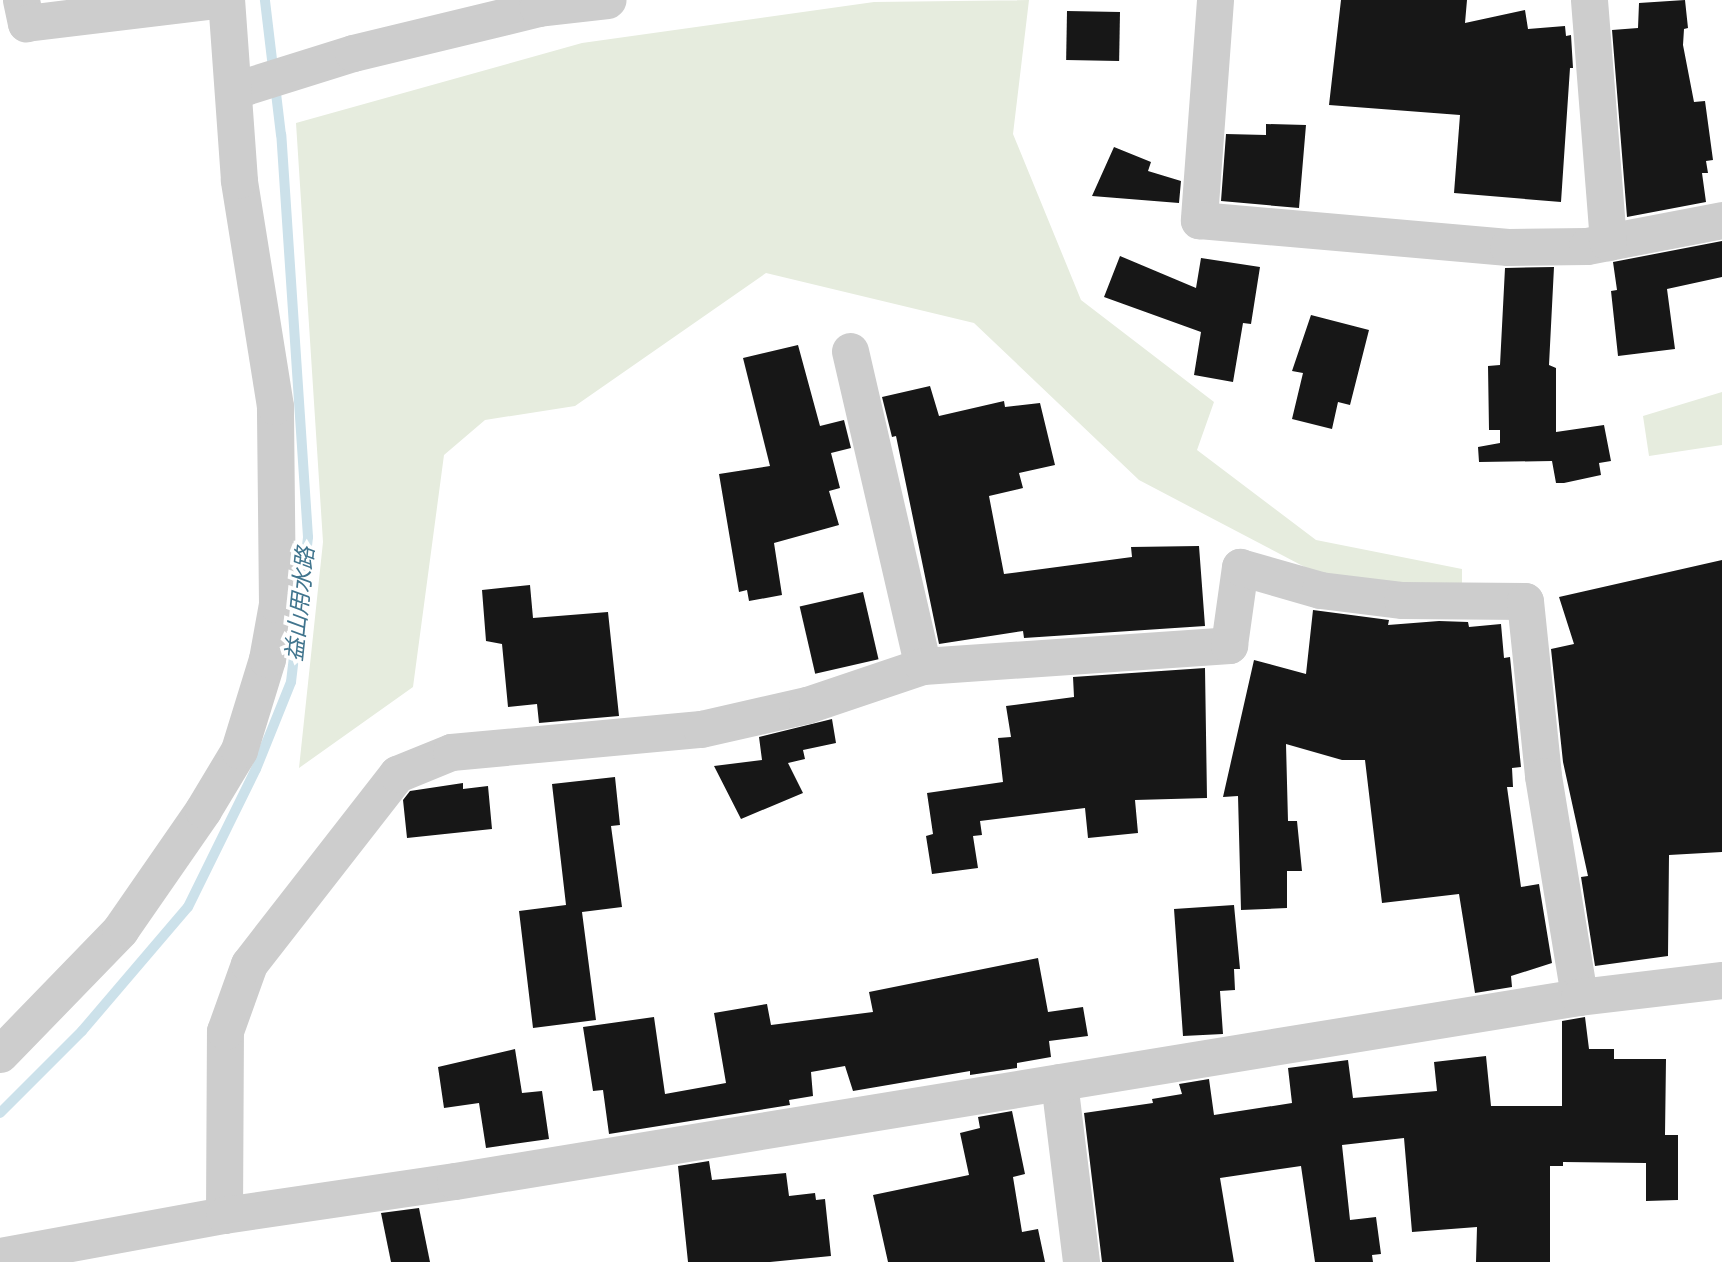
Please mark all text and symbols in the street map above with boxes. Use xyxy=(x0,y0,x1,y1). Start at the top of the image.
water label: 益山用水路 xyxy=(280,545,320,663)

